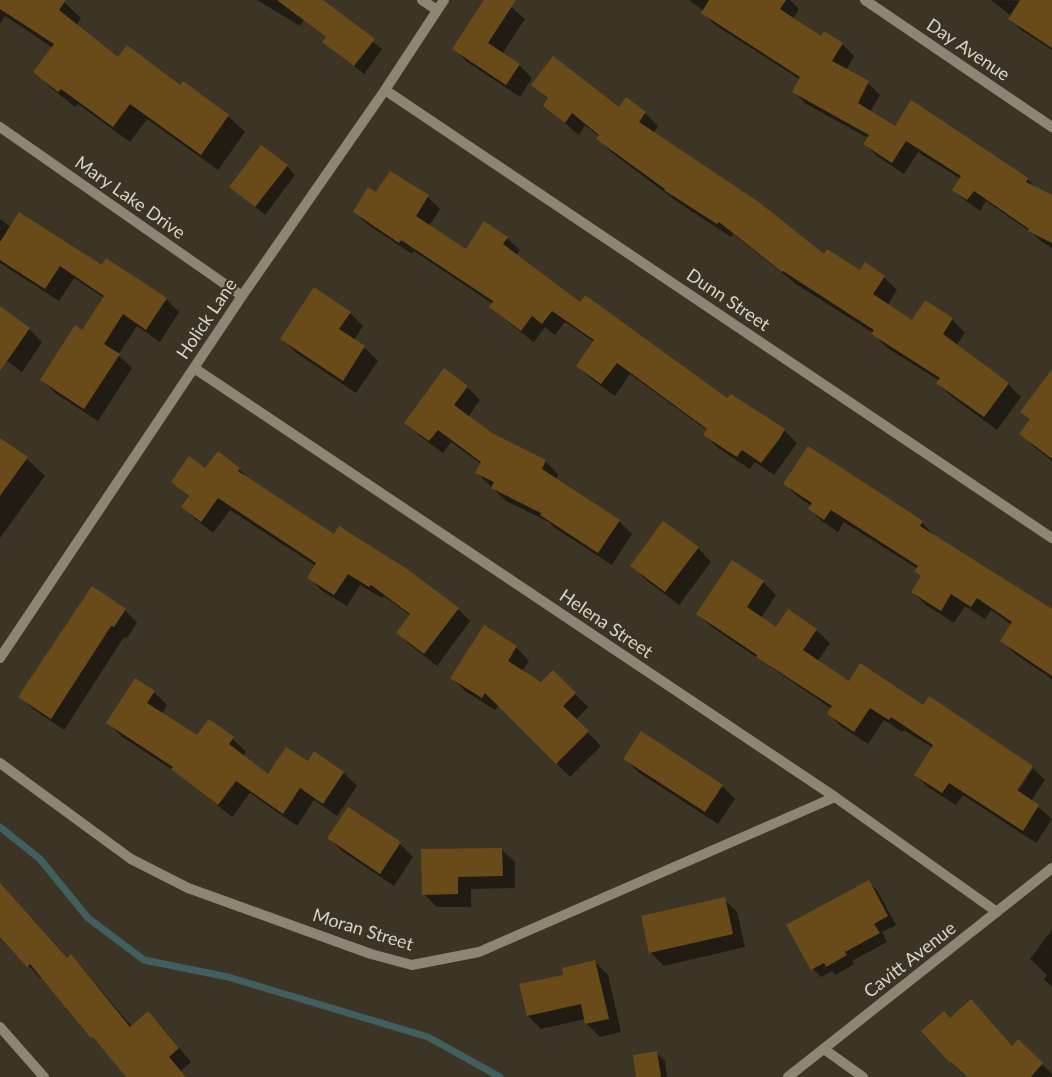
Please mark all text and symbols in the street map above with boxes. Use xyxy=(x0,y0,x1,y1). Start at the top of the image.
street label: Day Avenue xyxy=(922,14,1014,86)
street label: Mary Lake Drive xyxy=(71,152,189,244)
street label: Dunn Street xyxy=(682,264,774,336)
street label: Holick Lane xyxy=(172,275,242,363)
street label: Helena Street xyxy=(555,585,657,663)
street label: Moran Street xyxy=(310,904,416,956)
street label: Cavitt Avenue xyxy=(860,917,960,1003)

